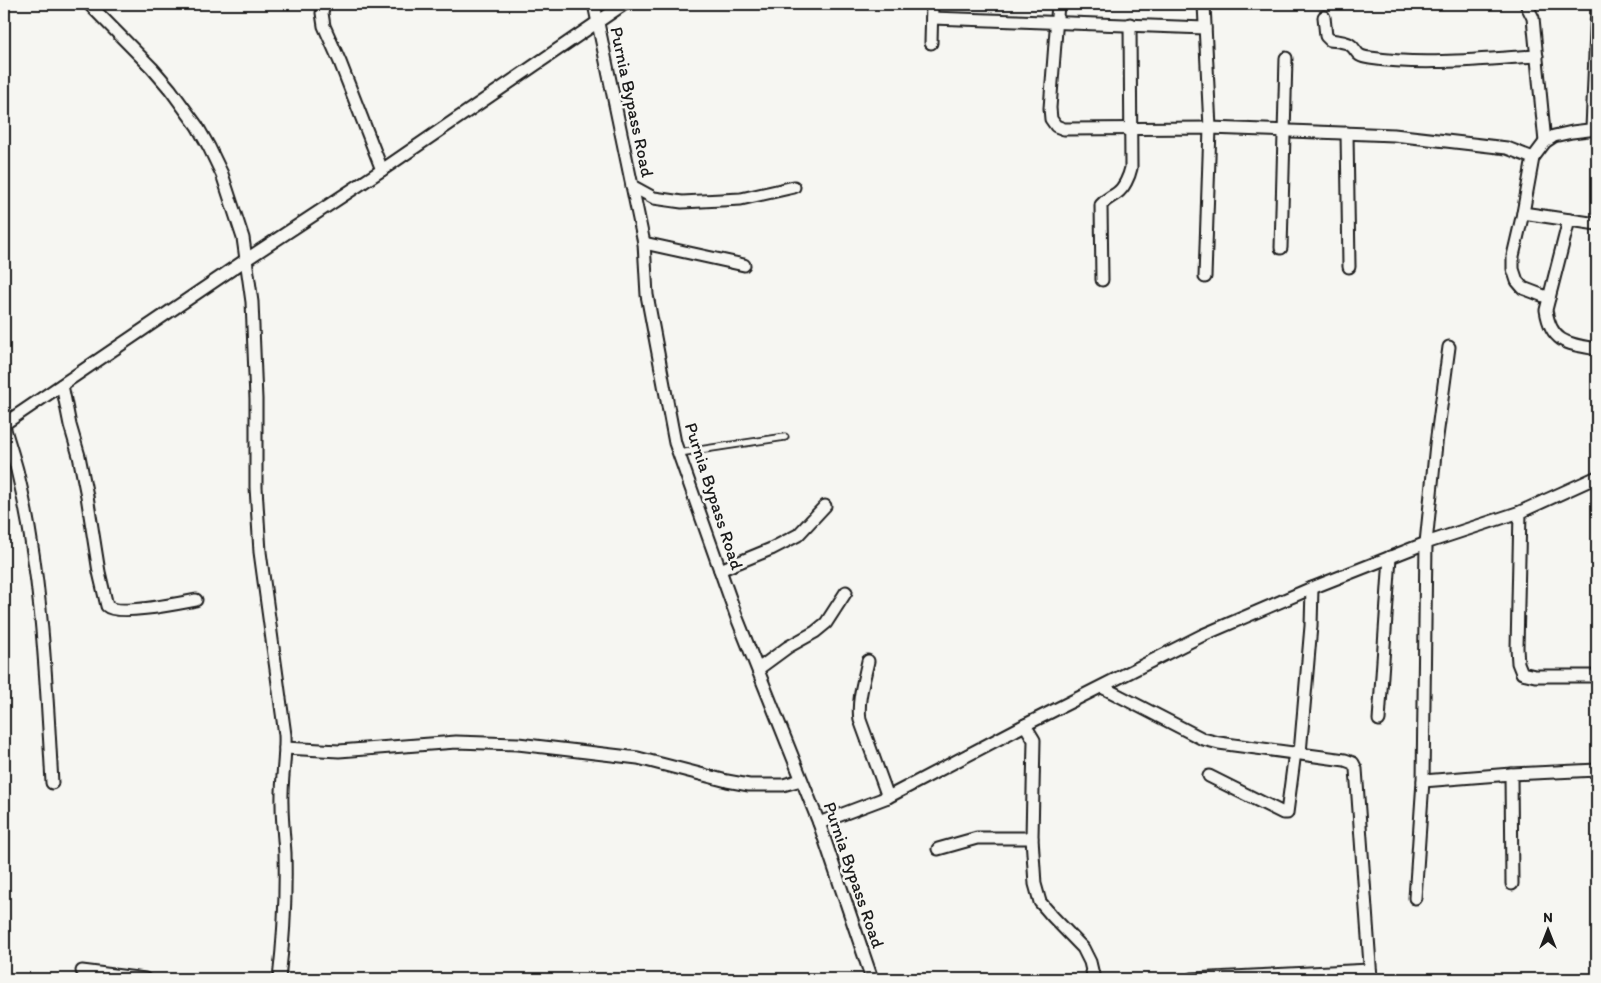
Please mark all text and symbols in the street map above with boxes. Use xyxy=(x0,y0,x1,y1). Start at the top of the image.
street label: Purnia Bypass Road xyxy=(605,25,659,179)
street label: Purnia Bypass Road xyxy=(680,420,748,572)
street label: Purnia Bypass Road xyxy=(819,799,889,951)
north arrow xyxy=(1524,906,1574,956)
text: N xyxy=(1543,909,1553,926)

